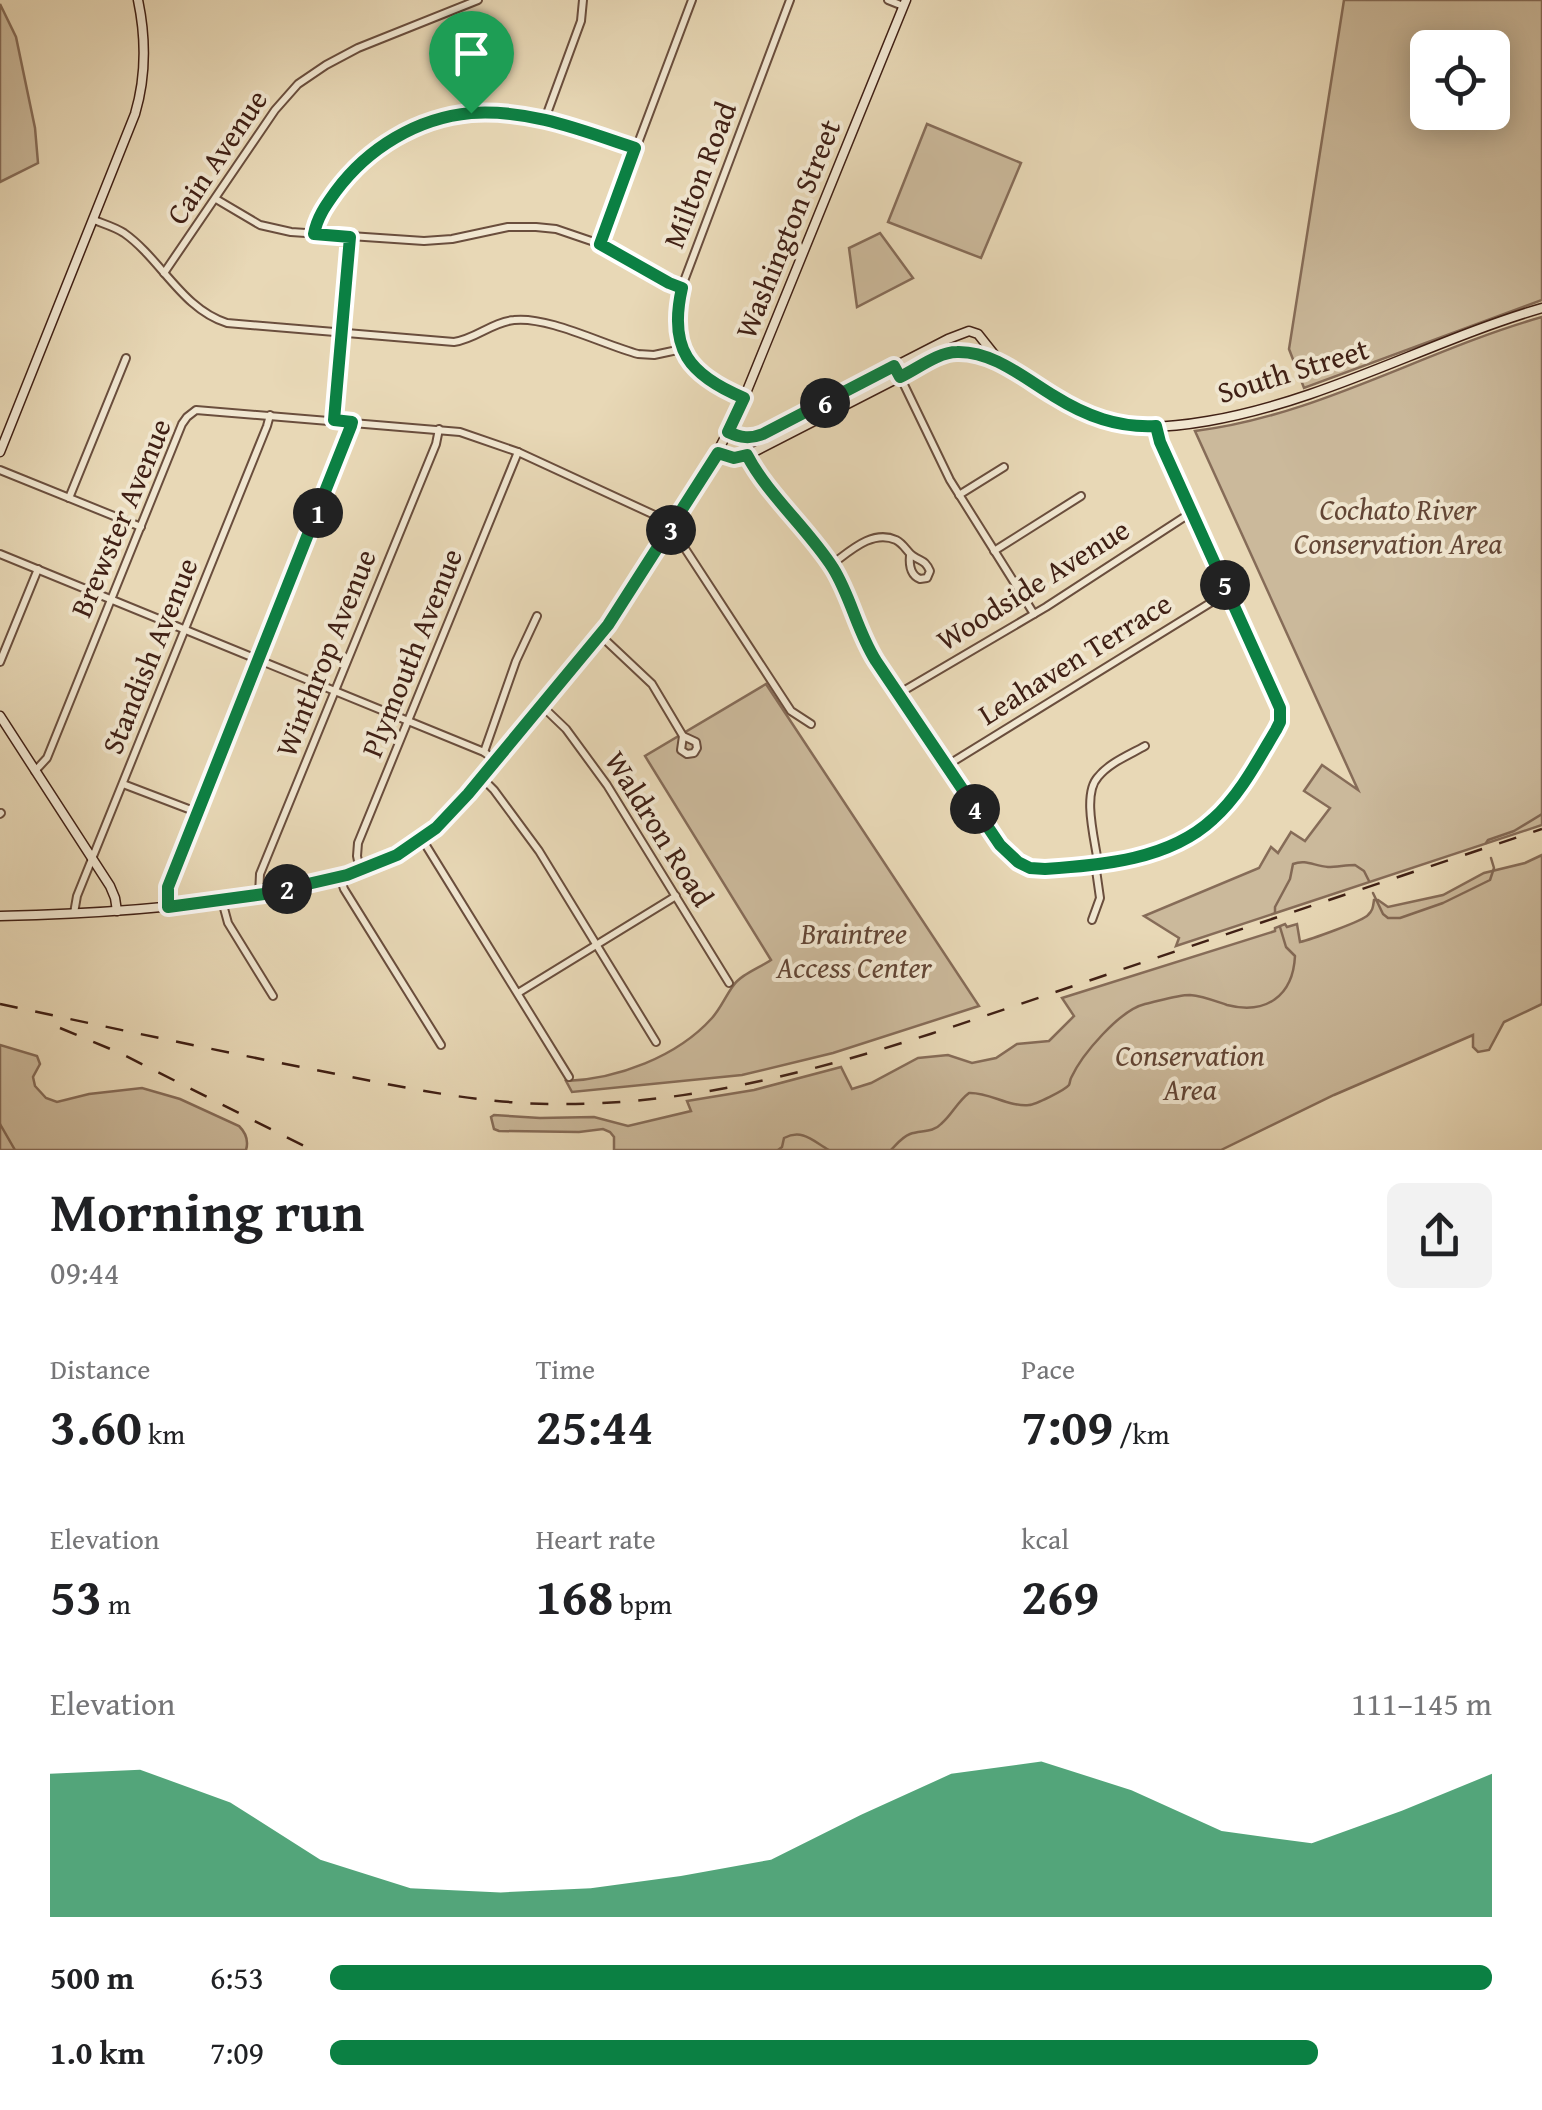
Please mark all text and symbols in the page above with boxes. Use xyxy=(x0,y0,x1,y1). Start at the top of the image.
pin xyxy=(429,11,514,114)
icon: arrive xyxy=(444,26,499,81)
map controls xyxy=(1410,30,1510,130)
button: locate xyxy=(1410,30,1510,130)
street label: Cain Avenue xyxy=(155,80,278,233)
street label: Milton Road xyxy=(651,95,747,254)
street label: Washington Street xyxy=(723,112,851,345)
street label: South Street xyxy=(1212,326,1374,414)
pin: 6 xyxy=(800,378,850,428)
text: 6 xyxy=(818,382,832,423)
street label: Brewster Avenue xyxy=(58,411,182,624)
park label: Cochato River Conservation Area xyxy=(1294,487,1503,565)
pin: 1 xyxy=(293,488,343,538)
text: 1 xyxy=(311,492,325,533)
pin: 3 xyxy=(646,505,696,555)
street label: Woodside Avenue xyxy=(927,507,1137,661)
text: 3 xyxy=(664,509,678,550)
street label: Winthrop Avenue xyxy=(263,542,387,763)
street label: Plymouth Avenue xyxy=(349,542,473,764)
street label: Standish Avenue xyxy=(90,551,208,760)
pin: 5 xyxy=(1200,560,1250,610)
text: 5 xyxy=(1218,564,1232,605)
street label: Leahaven Terrace xyxy=(969,581,1180,735)
street label: Waldron Road xyxy=(594,742,725,915)
pin: 4 xyxy=(950,784,1000,834)
text: 4 xyxy=(968,788,982,829)
pin: 2 xyxy=(262,864,312,914)
text: 2 xyxy=(280,868,294,909)
park label: Braintree Access Center xyxy=(775,911,933,989)
park label: Conservation Area xyxy=(1115,1033,1265,1111)
text: Morning run xyxy=(50,1171,364,1251)
button: share xyxy=(1387,1183,1492,1288)
text: 09:44 xyxy=(50,1249,119,1296)
text: Distance xyxy=(50,1348,150,1389)
text: Time xyxy=(536,1348,595,1389)
text: Pace xyxy=(1021,1348,1075,1389)
text: 3.60 xyxy=(50,1389,142,1462)
text: 25:44 xyxy=(536,1389,653,1462)
text: 7:09 xyxy=(1021,1389,1113,1462)
text: km xyxy=(142,1413,185,1454)
text: /km xyxy=(1113,1413,1170,1454)
text: Elevation xyxy=(50,1518,160,1559)
text: Heart rate xyxy=(536,1518,656,1559)
text: kcal xyxy=(1021,1518,1069,1559)
text: 53 xyxy=(50,1559,102,1632)
text: 168 xyxy=(536,1559,613,1632)
text: 269 xyxy=(1021,1559,1099,1632)
text: m xyxy=(102,1583,131,1624)
text: bpm xyxy=(613,1583,672,1624)
text: Elevation xyxy=(50,1680,175,1727)
text: 111–145 m xyxy=(1351,1680,1492,1727)
text: 500 m xyxy=(50,1954,134,2001)
text: 6:53 xyxy=(210,1954,264,2001)
text: 1.0 km xyxy=(50,2029,145,2076)
text: 7:09 xyxy=(210,2029,264,2076)

